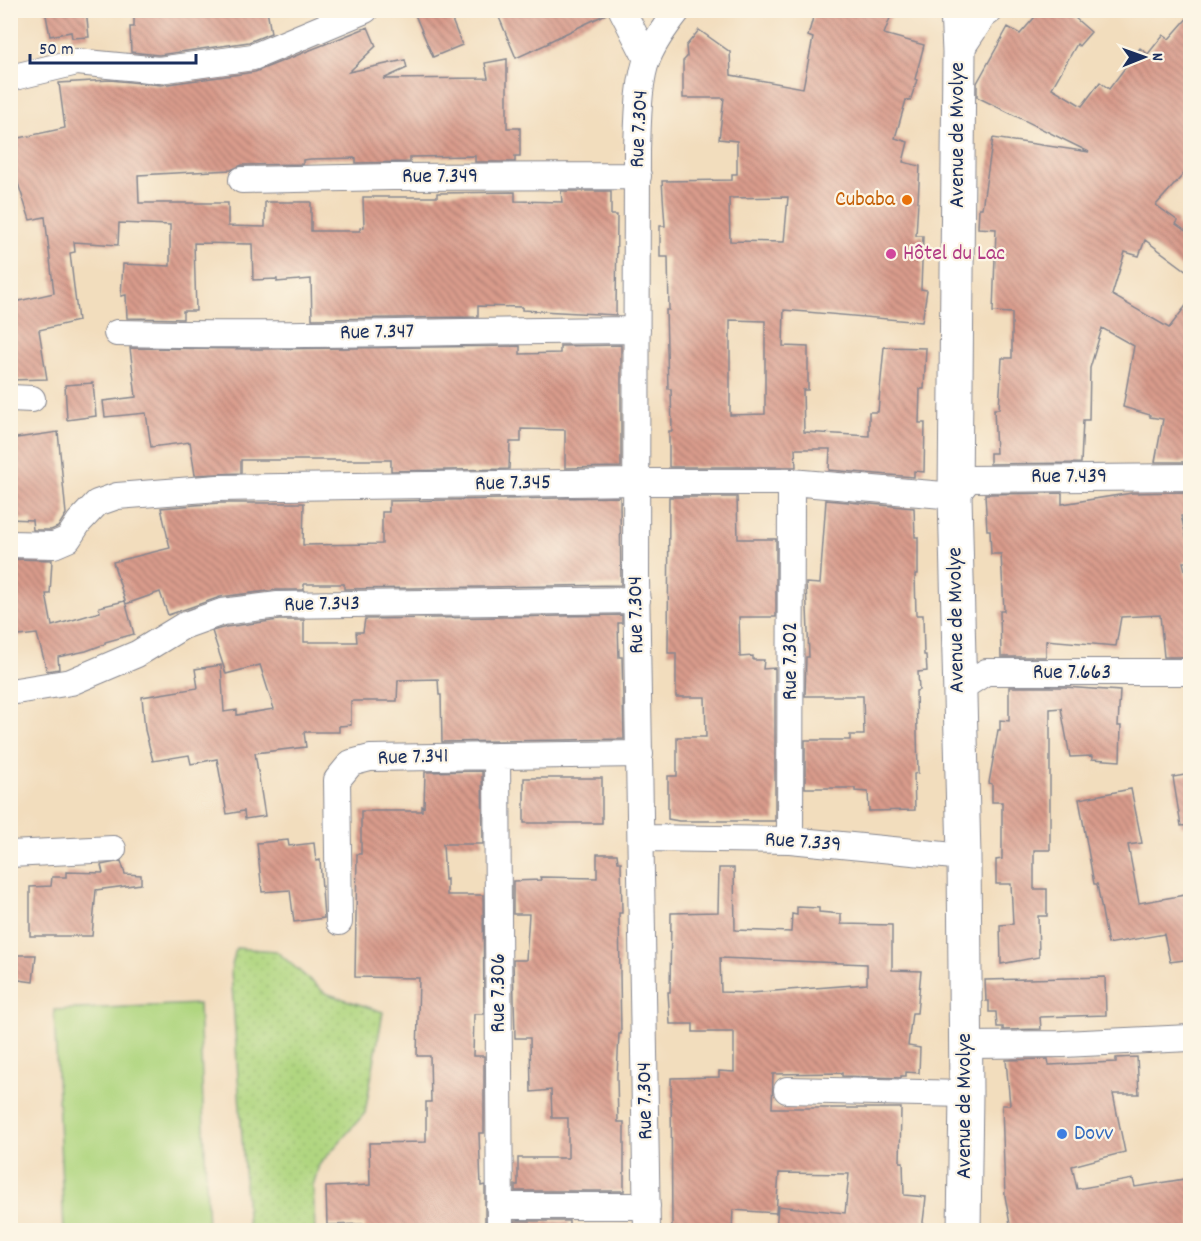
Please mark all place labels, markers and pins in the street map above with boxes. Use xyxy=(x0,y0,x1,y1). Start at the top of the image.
place label: Cubaba xyxy=(835,185,896,216)
marker: Cubaba xyxy=(900,193,914,207)
place label: Hôtel du Lac xyxy=(903,239,1005,270)
marker: Hôtel du Lac xyxy=(884,247,898,261)
place label: Dovv xyxy=(1074,1119,1114,1150)
marker: Dovv xyxy=(1055,1127,1069,1141)

